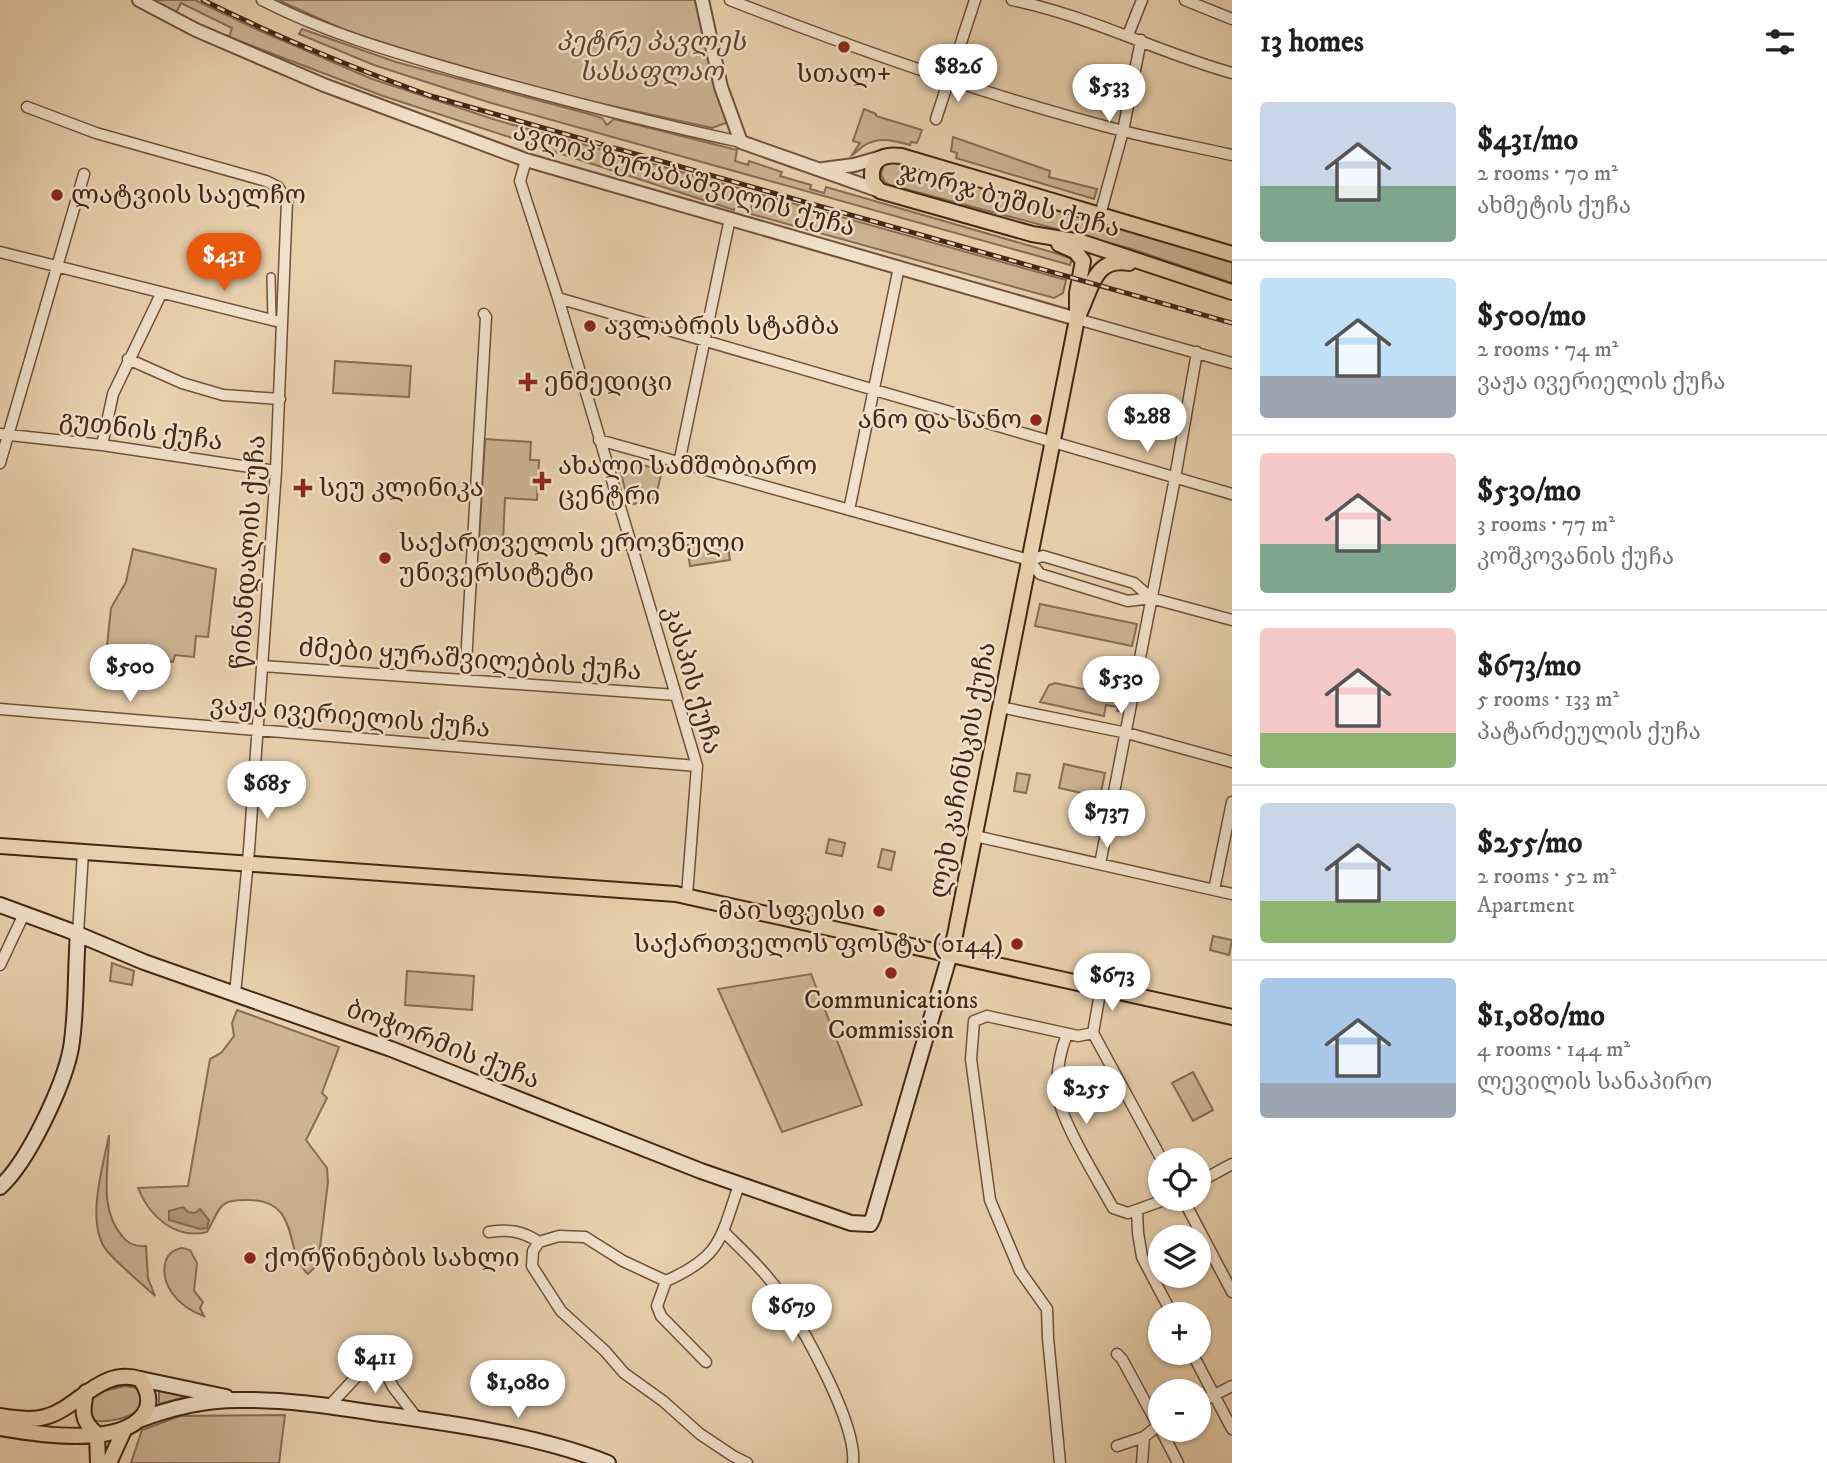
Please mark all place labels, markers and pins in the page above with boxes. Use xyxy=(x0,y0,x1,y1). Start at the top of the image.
marker: სთალ+ xyxy=(836,39,852,55)
pin: $826 xyxy=(917,44,999,104)
place label: სთალ+ xyxy=(797,58,891,91)
pin: $533 xyxy=(1068,64,1150,124)
place label: ლატვიის საელჩო xyxy=(71,179,306,212)
marker: ლატვიის საელჩო xyxy=(49,187,65,203)
pin: $431 xyxy=(183,233,265,293)
place label: ავლაბრის სტამბა xyxy=(604,310,839,343)
marker: ავლაბრის სტამბა xyxy=(582,318,598,334)
place label: ენმედიცი xyxy=(544,366,672,399)
marker: ენმედიცი xyxy=(518,372,538,392)
pin: $288 xyxy=(1106,394,1188,454)
place label: ანო და სანო xyxy=(858,404,1022,437)
marker: ანო და სანო xyxy=(1028,412,1044,428)
place label: ახალი სამშობიარო ცენტრი xyxy=(558,450,817,513)
marker: ახალი სამშობიარო ცენტრი xyxy=(532,471,552,491)
place label: სეუ კლინიკა xyxy=(319,472,484,505)
marker: სეუ კლინიკა xyxy=(293,478,313,498)
place label: საქართველოს ეროვნული უნივერსიტეტი xyxy=(399,527,745,590)
marker: საქართველოს ეროვნული უნივერსიტეტი xyxy=(377,550,393,566)
pin: $500 xyxy=(89,644,171,704)
pin: $530 xyxy=(1080,656,1162,716)
pin: $685 xyxy=(226,762,308,821)
pin: $737 xyxy=(1066,790,1148,850)
place label: მაი სფეისი xyxy=(718,895,865,928)
marker: მაი სფეისი xyxy=(871,903,887,919)
place label: საქართველოს ფოსტა (0144) xyxy=(634,928,1003,961)
marker: საქართველოს ფოსტა (0144) xyxy=(1009,936,1025,952)
pin: $673 xyxy=(1071,954,1153,1013)
marker: Communications Commission xyxy=(883,965,899,981)
place label: Communications Commission xyxy=(804,984,978,1047)
pin: $255 xyxy=(1045,1066,1127,1126)
place label: ქორწინების სახლი xyxy=(264,1242,520,1275)
marker: ქორწინების სახლი xyxy=(242,1250,258,1266)
pin: $679 xyxy=(751,1284,833,1344)
pin: $411 xyxy=(334,1336,416,1395)
pin: $1,080 xyxy=(461,1360,575,1420)

